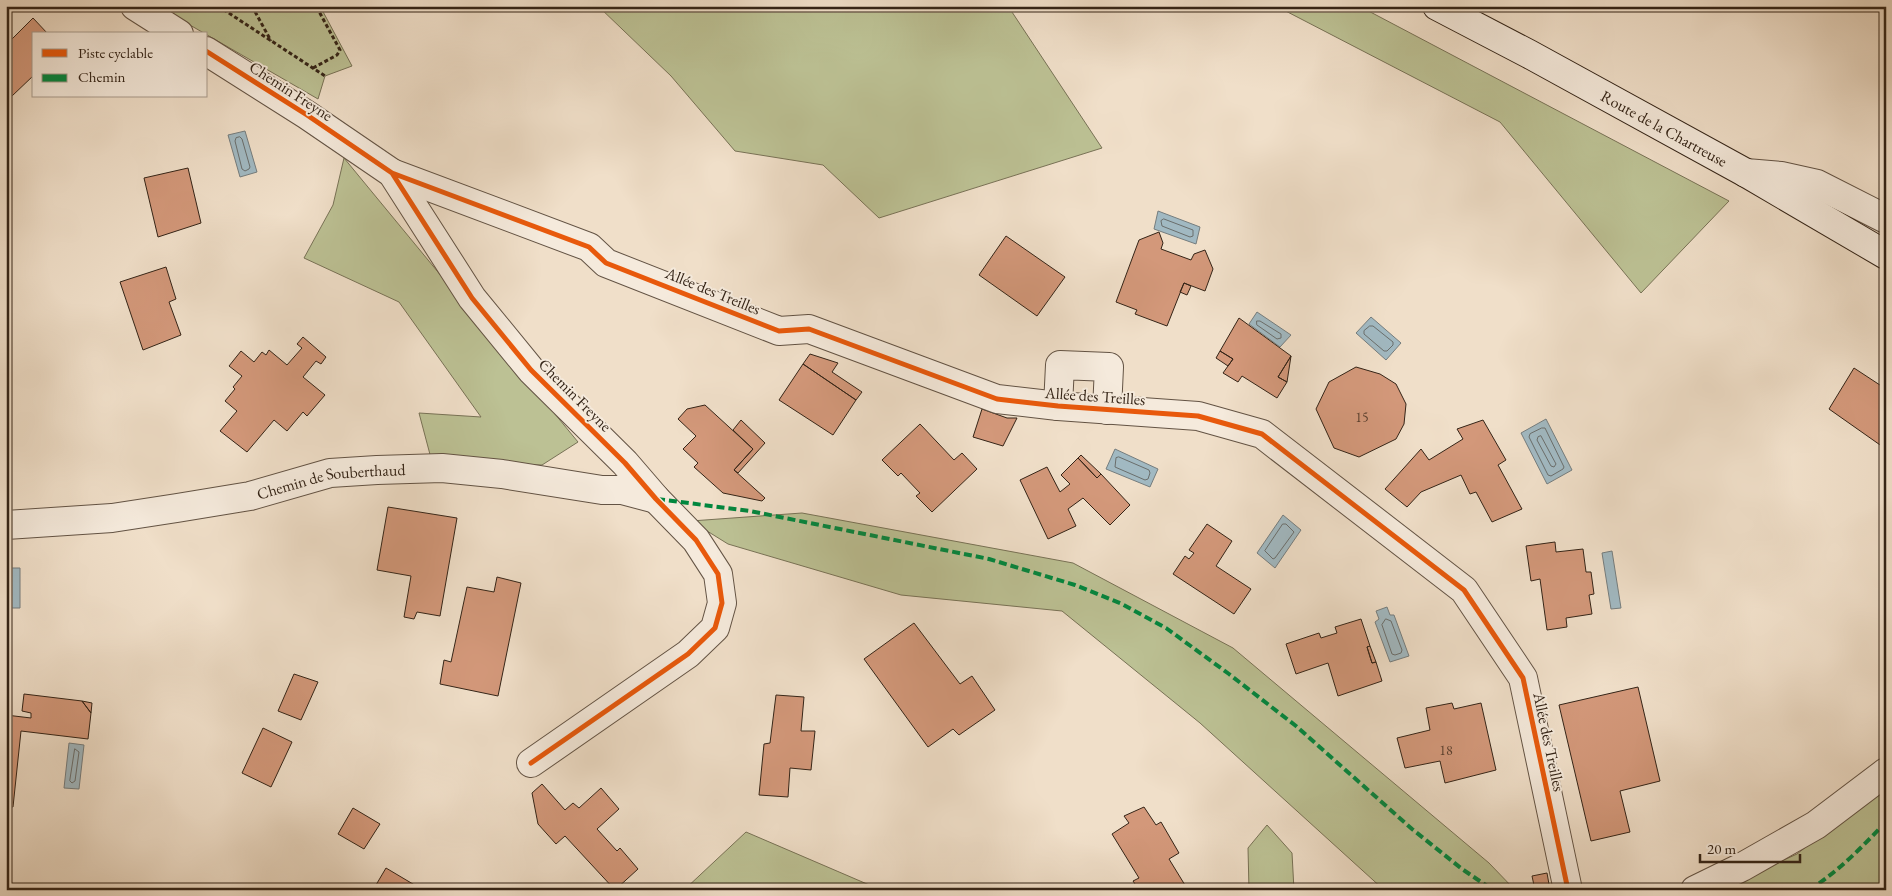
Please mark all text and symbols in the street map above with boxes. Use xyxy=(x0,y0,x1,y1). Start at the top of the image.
legend xyxy=(32,32,208,98)
text: Piste cyclable xyxy=(78,43,153,62)
street label: Chemin Freyne xyxy=(245,56,337,126)
text: Chemin xyxy=(78,67,126,86)
street label: Route de la Chartreuse xyxy=(1597,85,1731,171)
street label: Allée des Treilles xyxy=(661,262,764,320)
street label: Chemin Freyne xyxy=(534,354,616,436)
street label: Allée des Treilles xyxy=(1043,382,1146,410)
house number: 15 xyxy=(1355,408,1369,426)
street label: Chemin de Souberthaud xyxy=(254,459,407,504)
street label: Allée des Treilles xyxy=(1528,690,1570,793)
house number: 18 xyxy=(1439,741,1453,759)
scale bar xyxy=(1700,831,1800,863)
text: 20 m xyxy=(1707,839,1736,858)

